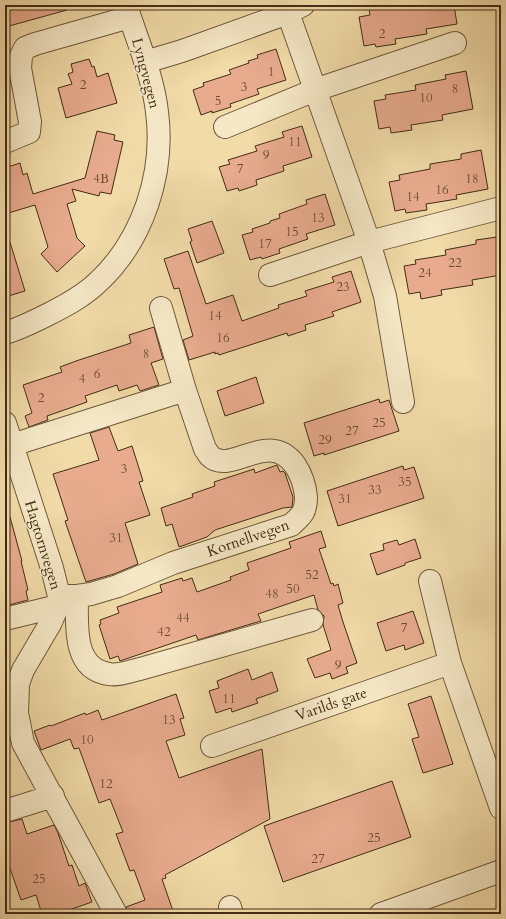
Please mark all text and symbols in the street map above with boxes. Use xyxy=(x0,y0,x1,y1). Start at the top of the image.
house number: 2 xyxy=(379,25,386,43)
street label: Lyngvegen xyxy=(127,36,165,111)
house number: 1 xyxy=(268,63,274,81)
house number: 2 xyxy=(80,76,87,94)
house number: 3 xyxy=(241,78,247,96)
house number: 8 xyxy=(452,80,458,98)
house number: 10 xyxy=(419,89,433,107)
house number: 5 xyxy=(215,92,221,110)
house number: 11 xyxy=(288,133,302,151)
house number: 9 xyxy=(263,146,270,164)
house number: 7 xyxy=(237,160,244,178)
house number: 4B xyxy=(93,170,109,188)
house number: 18 xyxy=(465,170,479,188)
house number: 16 xyxy=(435,181,449,199)
house number: 14 xyxy=(406,188,420,206)
house number: 13 xyxy=(311,209,325,227)
house number: 15 xyxy=(285,223,299,241)
house number: 17 xyxy=(258,235,272,253)
house number: 22 xyxy=(448,254,462,272)
house number: 24 xyxy=(418,264,432,282)
house number: 23 xyxy=(336,278,350,296)
house number: 14 xyxy=(208,307,222,325)
house number: 16 xyxy=(216,329,230,347)
house number: 8 xyxy=(143,345,149,363)
house number: 6 xyxy=(94,365,101,383)
house number: 4 xyxy=(79,370,86,388)
house number: 2 xyxy=(38,389,45,407)
house number: 25 xyxy=(372,414,386,432)
house number: 27 xyxy=(345,422,359,440)
house number: 29 xyxy=(318,431,332,449)
house number: 3 xyxy=(121,460,127,478)
house number: 35 xyxy=(398,473,412,491)
house number: 33 xyxy=(368,481,382,499)
house number: 31 xyxy=(338,490,352,508)
street label: Hagtornvegen xyxy=(20,498,66,593)
street label: Kornellvegen xyxy=(204,514,292,561)
house number: 31 xyxy=(109,529,123,547)
house number: 52 xyxy=(305,566,319,584)
house number: 50 xyxy=(286,580,300,598)
house number: 48 xyxy=(265,585,279,603)
house number: 44 xyxy=(176,609,190,627)
house number: 7 xyxy=(401,619,408,637)
house number: 42 xyxy=(157,623,171,641)
house number: 9 xyxy=(335,656,342,674)
street label: Varilds gate xyxy=(293,682,370,726)
house number: 11 xyxy=(222,690,236,708)
house number: 13 xyxy=(162,711,176,729)
house number: 10 xyxy=(80,731,94,749)
house number: 12 xyxy=(99,775,113,793)
house number: 25 xyxy=(367,829,381,847)
house number: 27 xyxy=(311,850,325,868)
house number: 25 xyxy=(32,870,46,888)

